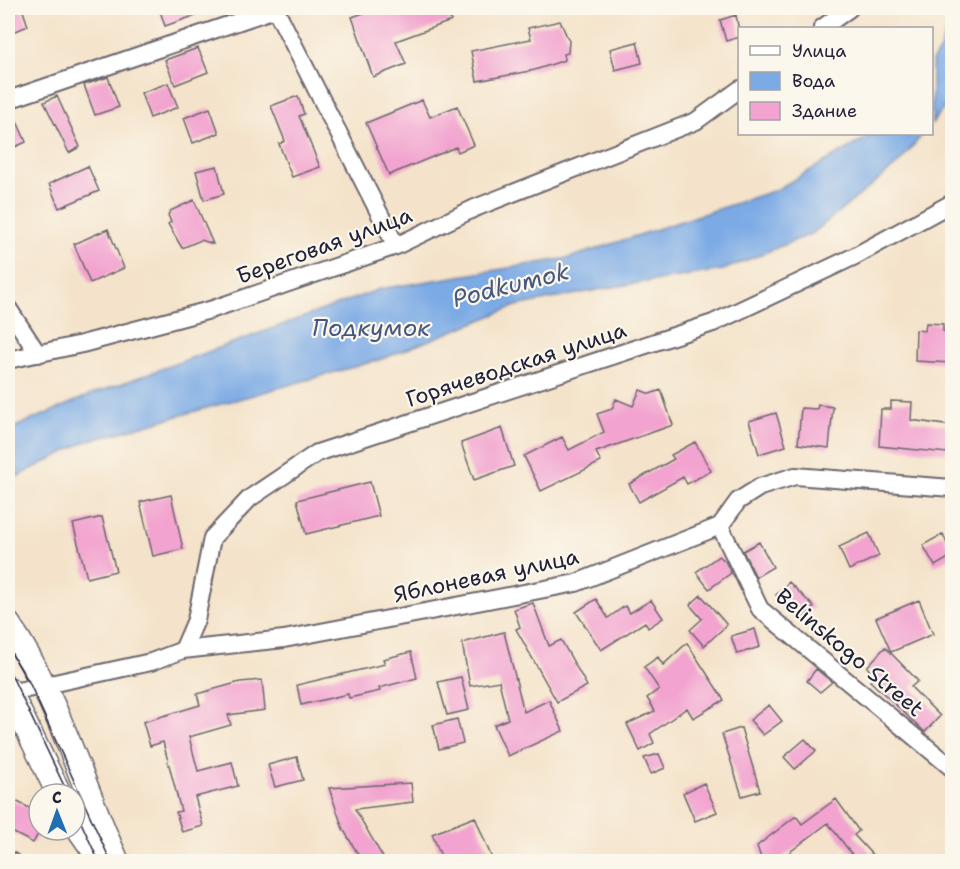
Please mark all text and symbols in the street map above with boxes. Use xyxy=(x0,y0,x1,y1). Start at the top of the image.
legend xyxy=(738,27,933,135)
text: Улица xyxy=(792,39,846,63)
text: Вода xyxy=(792,69,835,93)
text: Здание xyxy=(792,99,857,123)
street label: Береговая улица xyxy=(232,200,416,291)
water label: Podkumok xyxy=(449,255,573,315)
water label: Подкумок xyxy=(312,312,431,344)
street label: Горячеводская улица xyxy=(402,315,630,414)
street label: Яблоневая улица xyxy=(391,542,582,609)
street label: Belinskogo Street xyxy=(769,582,930,723)
north arrow xyxy=(27,782,87,842)
text: С xyxy=(52,787,62,808)

